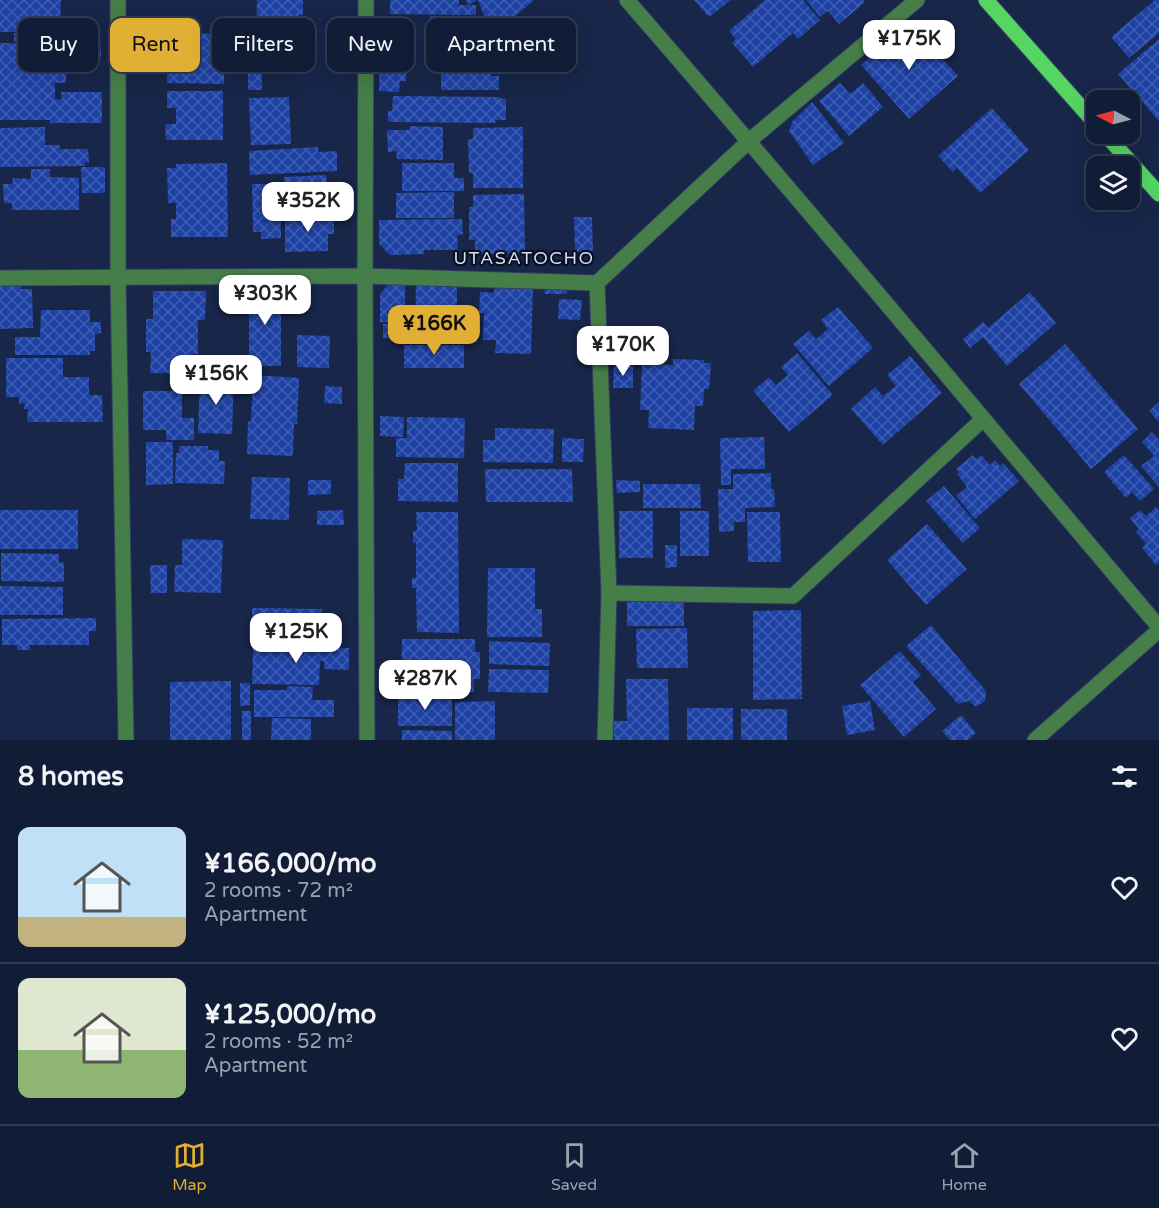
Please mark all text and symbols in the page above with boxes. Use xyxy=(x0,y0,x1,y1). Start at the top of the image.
chip: Buy xyxy=(18,18,98,72)
chip: Rent xyxy=(110,18,200,72)
chip: Filters xyxy=(212,18,315,72)
chip: New xyxy=(327,18,414,72)
chip: Apartment xyxy=(426,18,576,72)
pin: ¥175K xyxy=(867,20,951,71)
text: ¥175K xyxy=(877,27,941,51)
north arrow xyxy=(1086,90,1140,144)
map controls xyxy=(1086,90,1140,210)
button: layers xyxy=(1086,156,1140,210)
pin: ¥352K xyxy=(266,182,350,233)
text: ¥352K xyxy=(276,189,340,213)
district label: UTASATOCHO xyxy=(453,247,595,269)
pin: ¥303K xyxy=(223,275,307,326)
text: ¥303K xyxy=(233,282,297,306)
pin: ¥166K xyxy=(392,305,476,356)
text: ¥166K xyxy=(402,312,466,336)
pin: ¥170K xyxy=(581,326,665,377)
text: ¥170K xyxy=(591,333,655,357)
pin: ¥156K xyxy=(174,355,258,406)
text: ¥156K xyxy=(184,362,248,386)
pin: ¥125K xyxy=(254,613,338,664)
text: ¥125K xyxy=(264,620,328,644)
pin: ¥287K xyxy=(383,660,467,711)
text: ¥287K xyxy=(393,667,457,691)
icon: filters xyxy=(1108,760,1141,793)
text: 8 homes xyxy=(18,761,124,792)
text: ¥166,000/mo xyxy=(204,848,377,879)
icon: home xyxy=(66,851,138,923)
icon: heart xyxy=(1108,871,1141,904)
text: 2 rooms · 72 m² xyxy=(204,879,353,903)
text: Apartment xyxy=(204,903,307,927)
text: ¥125,000/mo xyxy=(204,999,376,1030)
icon: home xyxy=(66,1002,138,1074)
icon: heart xyxy=(1108,1022,1141,1055)
text: 2 rooms · 52 m² xyxy=(204,1030,353,1054)
text: Apartment xyxy=(204,1054,307,1078)
tab: Map xyxy=(172,1139,207,1195)
tab: Saved xyxy=(551,1139,597,1195)
tab: Home xyxy=(942,1139,987,1195)

